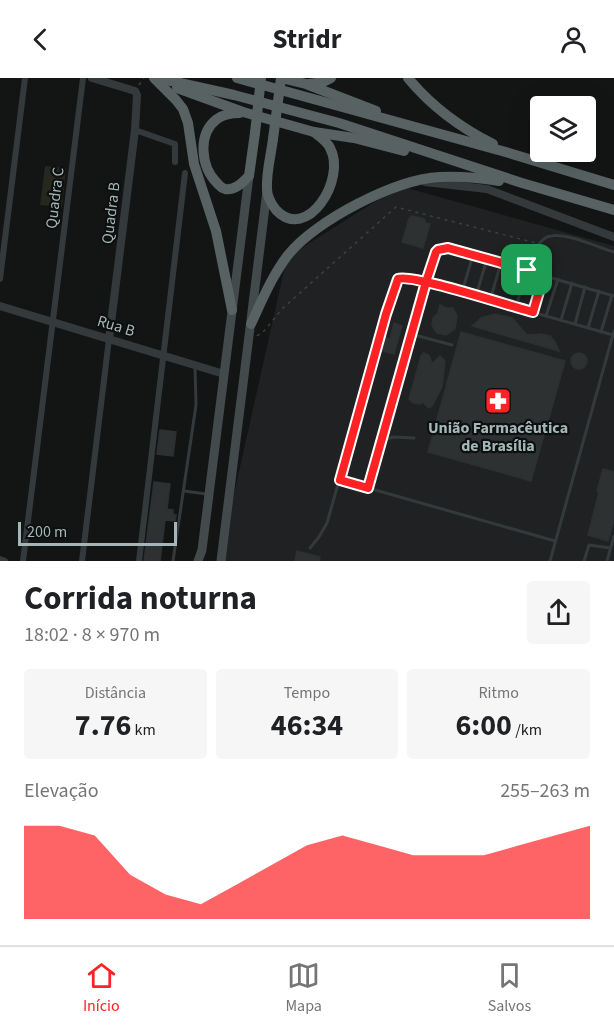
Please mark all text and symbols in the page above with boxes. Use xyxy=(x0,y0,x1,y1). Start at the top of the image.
text: Stridr xyxy=(272,20,342,59)
icon: back xyxy=(24,23,57,56)
icon: person xyxy=(557,23,590,56)
map controls xyxy=(530,96,596,162)
button: layers xyxy=(530,96,596,162)
street label: Quadra C xyxy=(40,166,70,230)
street label: Quadra B xyxy=(96,181,126,245)
pin xyxy=(501,244,552,295)
icon: arrive xyxy=(510,253,543,286)
street label: Rua B xyxy=(94,310,138,342)
pharmacy icon: União Farmacêutica de Brasília xyxy=(483,386,513,416)
place label: União Farmacêutica de Brasília xyxy=(428,417,568,457)
scale bar xyxy=(18,519,177,546)
text: 200 m xyxy=(27,521,67,543)
text: Corrida noturna xyxy=(24,575,257,622)
button: share xyxy=(527,581,590,644)
text: 18:02 · 8 × 970 m xyxy=(24,621,160,649)
text: Distância xyxy=(85,682,146,704)
text: Tempo xyxy=(284,682,330,704)
text: Ritmo xyxy=(478,682,519,704)
text: 7.76 xyxy=(75,704,131,747)
text: 46:34 xyxy=(271,704,343,747)
text: 6:00 xyxy=(455,704,512,747)
text: km xyxy=(131,719,156,741)
text: /km xyxy=(512,719,542,741)
text: Elevação xyxy=(24,777,99,805)
text: 255–263 m xyxy=(500,777,590,805)
tab: Início xyxy=(83,959,120,1017)
tab: Mapa xyxy=(285,959,322,1017)
tab: Salvos xyxy=(488,959,531,1017)

